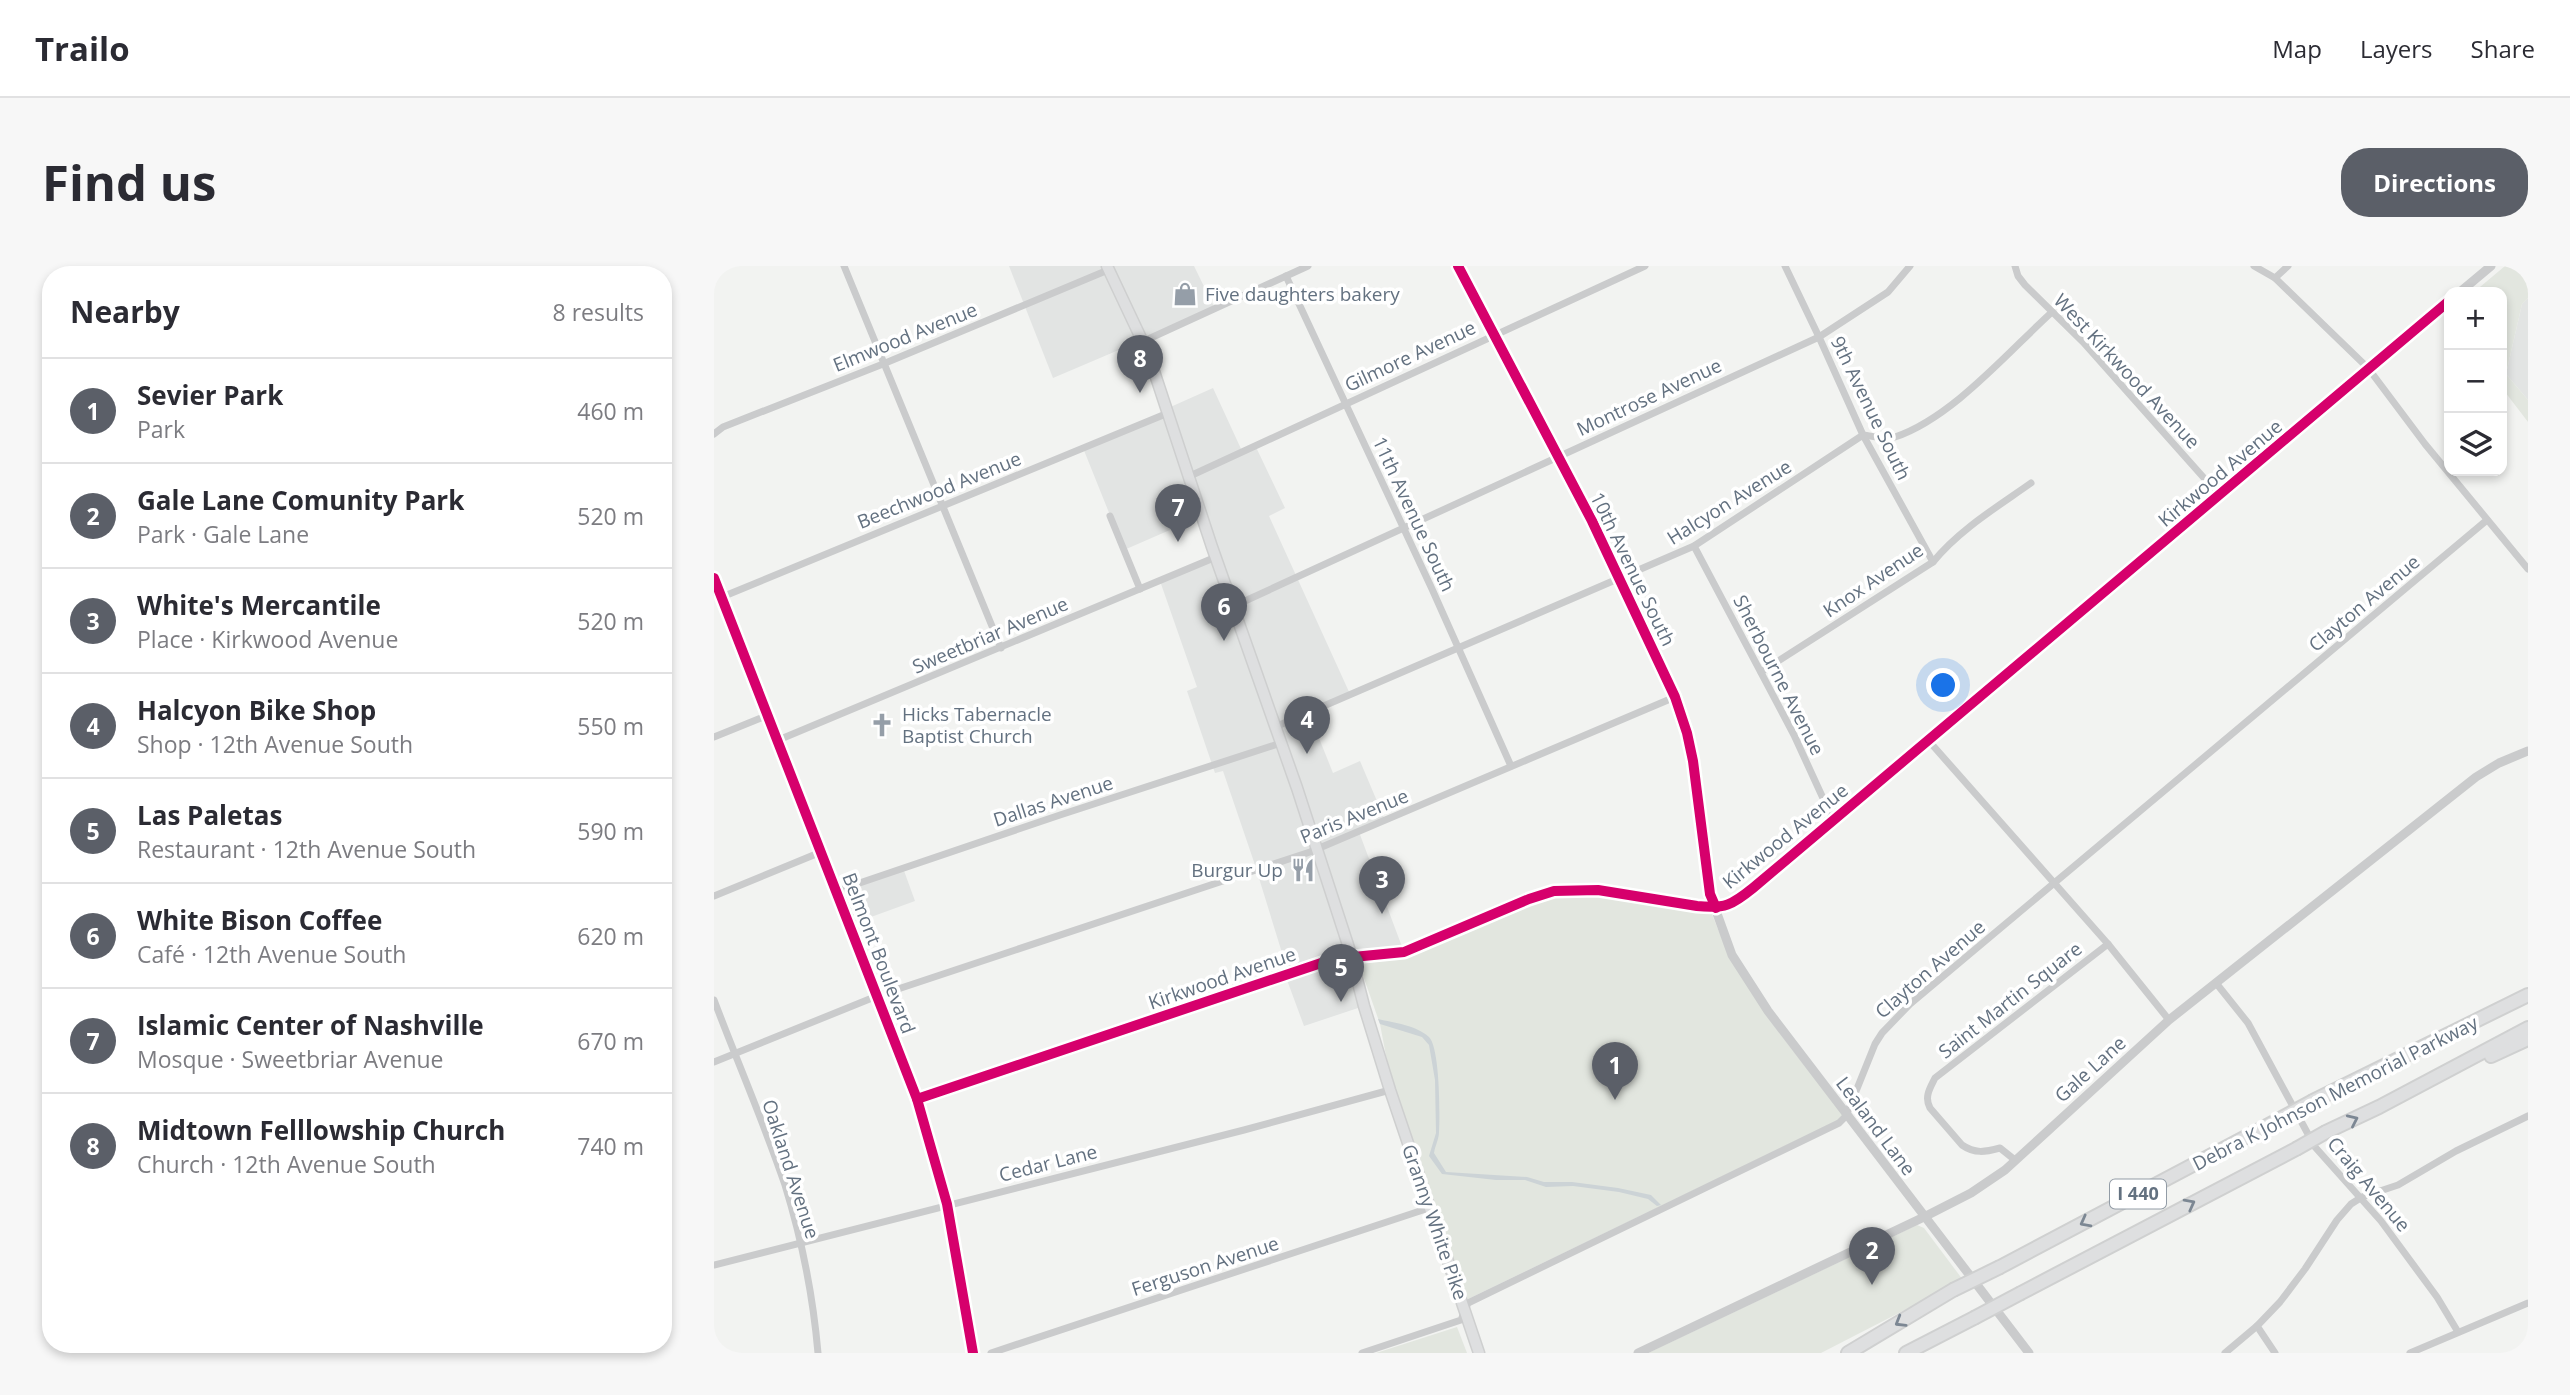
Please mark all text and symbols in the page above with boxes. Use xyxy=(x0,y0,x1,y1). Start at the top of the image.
text: Trailo xyxy=(35,26,130,71)
text: Map xyxy=(2272,32,2322,65)
text: Layers xyxy=(2360,32,2433,65)
text: Share xyxy=(2471,32,2535,65)
button: Directions xyxy=(2341,148,2528,217)
text: Find us xyxy=(42,149,216,215)
shop icon: Five daughters bakery xyxy=(1171,280,1199,308)
place label: Five daughters bakery xyxy=(1205,281,1400,307)
map controls xyxy=(2444,287,2507,476)
button: + xyxy=(2444,287,2507,350)
street label: West Kirkwood Avenue xyxy=(2048,288,2206,454)
text: Nearby xyxy=(70,291,180,332)
text: 8 results xyxy=(553,296,644,328)
street label: Elmwood Avenue xyxy=(829,296,981,378)
street label: Gilmore Avenue xyxy=(1340,314,1480,398)
street label: 9th Avenue South xyxy=(1825,332,1917,484)
pin: 8 xyxy=(1117,335,1163,393)
button: − xyxy=(2444,350,2507,413)
street label: Montrose Avenue xyxy=(1572,352,1726,442)
text: Sevier Park xyxy=(137,377,283,413)
text: 1 xyxy=(86,395,100,427)
text: 460 m xyxy=(577,395,644,427)
text: Park xyxy=(137,413,185,445)
street label: Kirkwood Avenue xyxy=(2152,413,2288,533)
button: layers xyxy=(2444,413,2507,476)
street label: 11th Avenue South xyxy=(1367,432,1461,596)
street label: Beechwood Avenue xyxy=(853,445,1025,535)
street label: Halcyon Avenue xyxy=(1662,453,1796,551)
text: Gale Lane Comunity Park xyxy=(137,482,464,518)
pin: 7 xyxy=(1155,484,1201,542)
street label: 10th Avenue South xyxy=(1584,488,1682,650)
text: 2 xyxy=(86,500,100,532)
text: 520 m xyxy=(577,500,644,532)
text: Park · Gale Lane xyxy=(137,518,309,550)
street label: Knox Avenue xyxy=(1818,537,1928,623)
street label: Clayton Avenue xyxy=(2303,549,2425,657)
pin: 6 xyxy=(1201,583,1247,641)
text: White's Mercantile xyxy=(137,587,381,623)
street label: Sweetbriar Avenue xyxy=(908,590,1072,680)
street label: Sherbourne Avenue xyxy=(1727,591,1831,759)
text: 3 xyxy=(86,605,100,637)
text: 520 m xyxy=(577,605,644,637)
text: Place · Kirkwood Avenue xyxy=(137,623,398,655)
your location xyxy=(1926,668,1960,702)
text: Halcyon Bike Shop xyxy=(137,692,376,728)
pin: 4 xyxy=(1284,696,1330,754)
place label: Hicks Tabernacle Baptist Church xyxy=(902,701,1052,749)
text: 4 xyxy=(86,710,100,742)
text: 550 m xyxy=(577,710,644,742)
church icon: Hicks Tabernacle Baptist Church xyxy=(868,711,896,739)
text: Shop · 12th Avenue South xyxy=(137,728,413,760)
street label: Dallas Avenue xyxy=(990,769,1116,833)
street label: Kirkwood Avenue xyxy=(1717,777,1853,895)
street label: Paris Avenue xyxy=(1296,782,1412,850)
text: Las Paletas xyxy=(137,797,282,833)
text: 5 xyxy=(86,815,100,847)
text: 590 m xyxy=(577,815,644,847)
text: Restaurant · 12th Avenue South xyxy=(137,833,476,865)
restaurant icon: Burgur Up xyxy=(1289,856,1317,884)
pin: 3 xyxy=(1359,856,1405,914)
place label: Burgur Up xyxy=(1191,857,1283,883)
street label: Belmont Boulevard xyxy=(836,869,922,1037)
text: White Bison Coffee xyxy=(137,902,382,938)
street label: Clayton Avenue xyxy=(1869,914,1991,1024)
text: 6 xyxy=(86,920,100,952)
text: 620 m xyxy=(577,920,644,952)
street label: Saint Martin Square xyxy=(1933,936,2087,1064)
text: Café · 12th Avenue South xyxy=(137,938,406,970)
street label: Kirkwood Avenue xyxy=(1145,941,1299,1015)
pin: 5 xyxy=(1318,944,1364,1002)
text: Islamic Center of Nashville xyxy=(137,1007,484,1043)
street label: Debra K Johnson Memorial Parkway xyxy=(2188,1009,2483,1177)
text: 7 xyxy=(86,1025,100,1057)
text: 670 m xyxy=(577,1025,644,1057)
street label: Gale Lane xyxy=(2049,1030,2131,1108)
pin: 1 xyxy=(1592,1042,1638,1100)
text: Mosque · Sweetbriar Avenue xyxy=(137,1043,444,1075)
street label: Lealand Lane xyxy=(1830,1071,1922,1181)
street label: Oakland Avenue xyxy=(756,1096,826,1242)
text: Midtown Felllowship Church xyxy=(137,1112,505,1148)
one-way arrow xyxy=(2346,1114,2358,1128)
text: 8 xyxy=(86,1130,100,1162)
text: 740 m xyxy=(577,1130,644,1162)
street label: Craig Avenue xyxy=(2322,1131,2416,1237)
street label: Cedar Lane xyxy=(996,1138,1100,1188)
street label: Granny White Pike xyxy=(1396,1141,1474,1303)
text: Church · 12th Avenue South xyxy=(137,1148,436,1180)
road number: I 440 xyxy=(2110,1180,2166,1209)
one-way arrow xyxy=(2183,1199,2196,1213)
one-way arrow xyxy=(2080,1213,2093,1227)
pin: 2 xyxy=(1849,1227,1895,1285)
street label: Ferguson Avenue xyxy=(1128,1230,1282,1302)
one-way arrow xyxy=(1895,1313,1908,1326)

